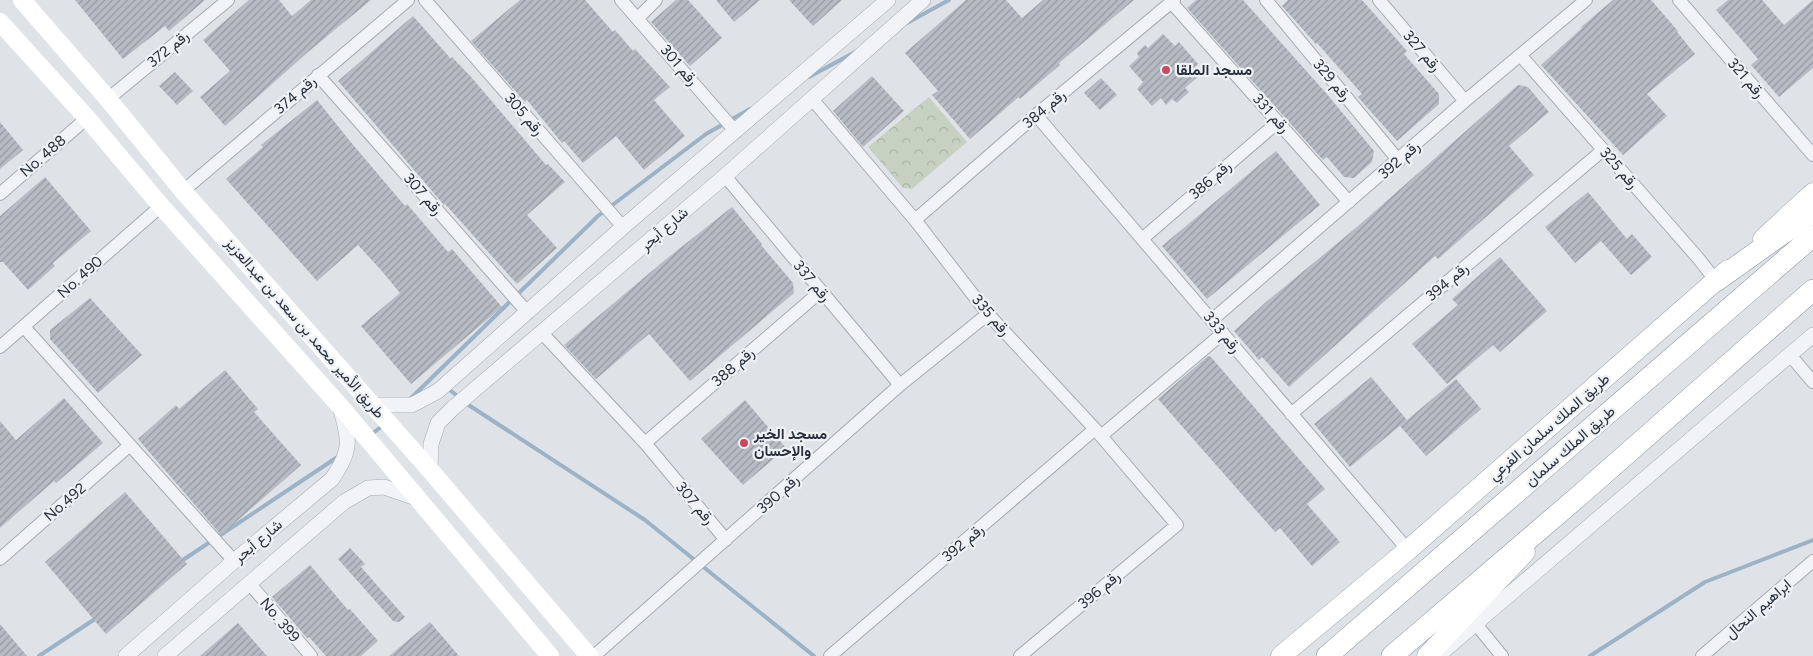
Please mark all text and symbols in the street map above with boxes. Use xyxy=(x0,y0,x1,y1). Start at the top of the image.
street label: رقم 372 xyxy=(143,27,193,72)
street label: رقم 327 xyxy=(1398,27,1445,76)
street label: رقم 301 xyxy=(656,41,702,90)
street label: رقم 321 xyxy=(1723,54,1768,102)
street label: رقم 329 xyxy=(1309,55,1355,105)
place label: مسجد الملقا xyxy=(1176,61,1252,79)
marker: مسجد الملقا xyxy=(1160,64,1172,76)
street label: رقم 374 xyxy=(270,72,320,119)
street label: رقم 384 xyxy=(1019,86,1070,133)
street label: رقم 305 xyxy=(500,89,547,140)
street label: رقم 331 xyxy=(1248,90,1293,137)
street label: No. 488 xyxy=(16,131,70,181)
street label: رقم 392 xyxy=(1375,137,1424,184)
street label: رقم 325 xyxy=(1595,143,1642,193)
street label: رقم 386 xyxy=(1185,157,1235,204)
street label: رقم 307 xyxy=(399,169,446,219)
street label: شارع أبحر xyxy=(636,203,693,257)
street label: طريق الأمير محمد بن سعد بن عبدالعزيز xyxy=(220,233,389,423)
street label: No. 490 xyxy=(54,252,106,302)
street label: رقم 337 xyxy=(789,257,835,306)
street label: رقم 394 xyxy=(1422,259,1473,306)
street label: رقم 335 xyxy=(967,291,1014,340)
street label: رقم 333 xyxy=(1199,308,1245,357)
street label: رقم 388 xyxy=(708,344,759,391)
street label: طريق الملك سلمان الفرعي xyxy=(1485,370,1613,484)
street label: طريق الملك سلمان xyxy=(1521,402,1619,490)
place label: مسجد الخير والإحسان xyxy=(753,425,827,461)
marker: مسجد الخير والإحسان xyxy=(738,437,750,449)
street label: رقم 390 xyxy=(753,470,803,518)
street label: رقم 307 xyxy=(671,478,718,529)
street label: No.492 xyxy=(40,479,90,525)
street label: شارع أبحر xyxy=(229,515,287,569)
street label: رقم 392 xyxy=(938,520,988,566)
street label: رقم 396 xyxy=(1074,567,1124,614)
street label: ابراهيم النحال xyxy=(1721,575,1795,643)
street label: No. 399 xyxy=(256,594,304,646)

